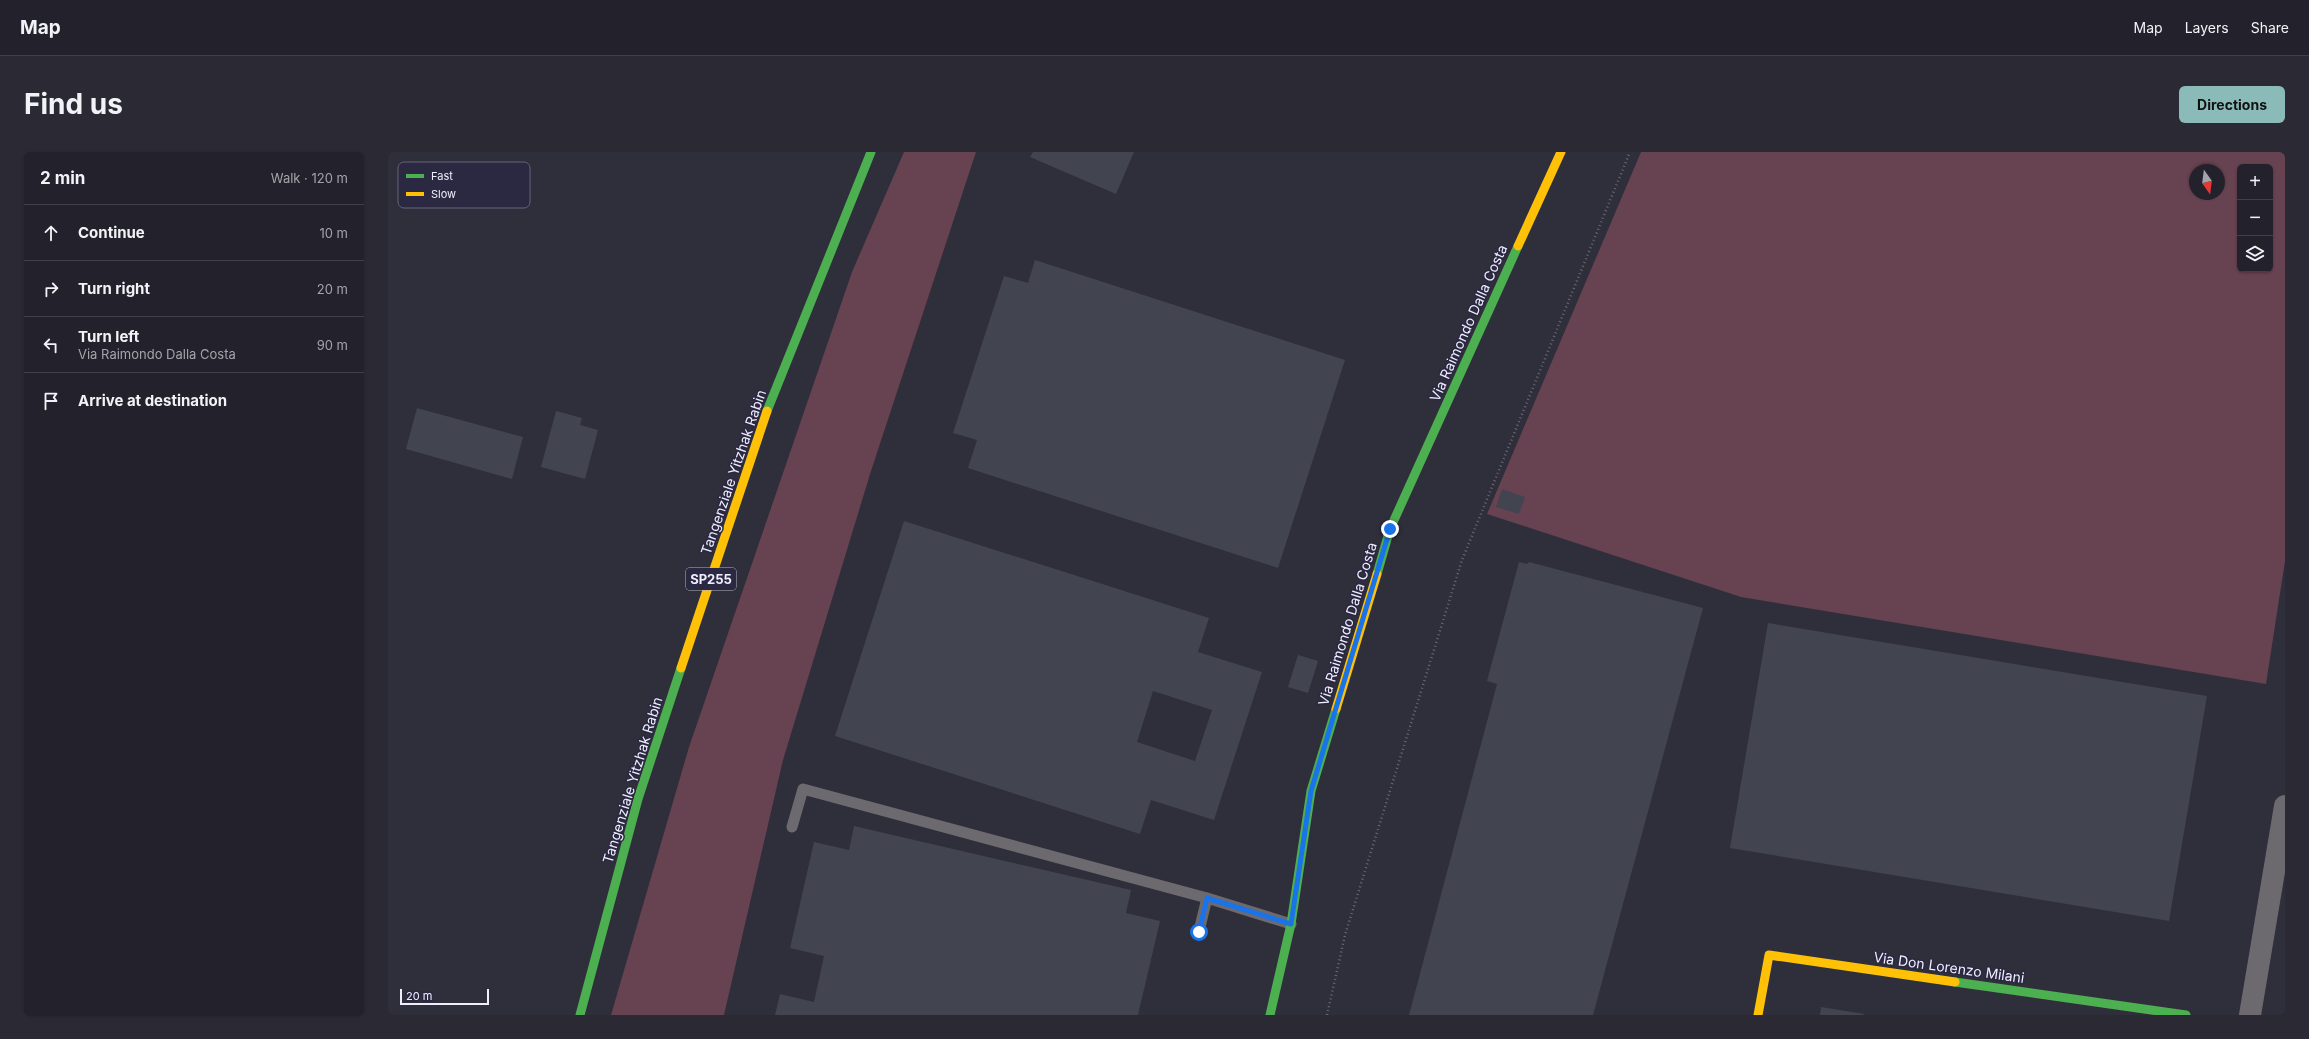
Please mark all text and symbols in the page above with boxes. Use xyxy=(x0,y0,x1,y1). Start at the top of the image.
text: Map xyxy=(20,16,61,39)
text: Map xyxy=(2134,19,2163,36)
text: Layers xyxy=(2185,19,2229,36)
text: Share xyxy=(2251,19,2289,36)
button: Directions xyxy=(2179,86,2285,123)
text: Find us xyxy=(24,87,123,121)
legend xyxy=(398,162,530,208)
north arrow xyxy=(2189,164,2225,200)
map controls xyxy=(2237,164,2273,272)
button: + xyxy=(2237,164,2273,200)
text: 2 min xyxy=(40,168,85,188)
text: Fast xyxy=(431,169,453,183)
text: Walk · 120 m xyxy=(271,170,348,186)
text: Slow xyxy=(431,187,456,201)
button: − xyxy=(2237,200,2273,236)
icon: ahead xyxy=(40,222,62,244)
text: Continue xyxy=(78,223,145,242)
text: 10 m xyxy=(319,225,348,241)
button: layers xyxy=(2237,236,2273,272)
street label: Via Raimondo Dalla Costa xyxy=(1426,242,1510,404)
icon: right xyxy=(40,278,62,300)
text: Turn right xyxy=(78,279,150,298)
text: 20 m xyxy=(317,281,348,297)
text: Turn left xyxy=(78,327,139,346)
icon: left xyxy=(40,334,62,356)
text: 90 m xyxy=(317,337,348,353)
text: Via Raimondo Dalla Costa xyxy=(78,346,236,362)
street label: Tangenziale Yitzhak Rabin xyxy=(697,387,769,557)
icon: arrive xyxy=(40,390,62,412)
text: Arrive at destination xyxy=(78,391,227,410)
route end xyxy=(1381,520,1399,538)
street label: Via Raimondo Dalla Costa xyxy=(1314,540,1380,708)
road number: SP255 xyxy=(686,568,736,590)
street label: Tangenziale Yitzhak Rabin xyxy=(599,695,665,865)
route start xyxy=(1190,923,1208,941)
street label: Via Don Lorenzo Milani xyxy=(1872,948,2026,986)
scale bar xyxy=(400,987,489,1006)
text: 20 m xyxy=(406,989,432,1003)

